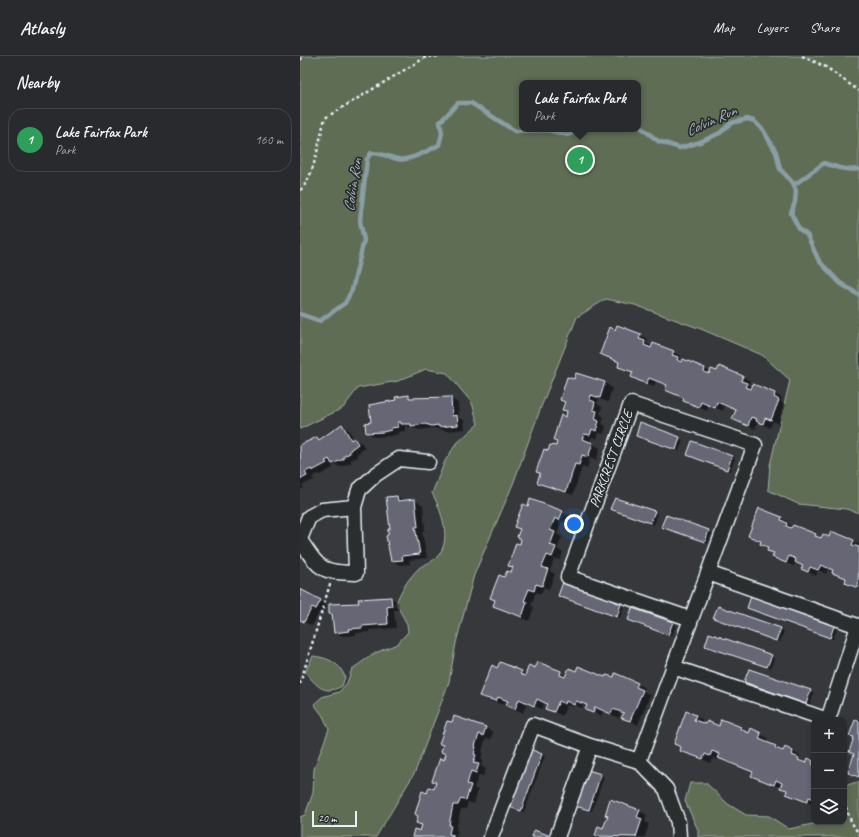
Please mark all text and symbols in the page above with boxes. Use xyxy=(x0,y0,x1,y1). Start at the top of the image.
text: Atlasly xyxy=(20,16,64,40)
text: Map xyxy=(713,19,735,36)
text: Layers xyxy=(757,19,788,36)
text: Share xyxy=(810,19,839,36)
text: Nearby xyxy=(16,72,59,93)
popup xyxy=(519,80,641,132)
text: Lake Fairfax Park xyxy=(534,89,626,108)
water label: Colvin Run xyxy=(683,101,740,140)
text: Park xyxy=(534,108,555,124)
text: Lake Fairfax Park xyxy=(55,123,147,142)
text: 1 xyxy=(27,132,33,148)
text: 160 m xyxy=(255,132,283,148)
text: Park xyxy=(55,142,76,158)
pin: 1 xyxy=(567,145,593,175)
water label: Colvin Run xyxy=(339,156,367,213)
street label: PARKCREST CIRCLE xyxy=(586,407,637,510)
your location xyxy=(564,514,584,534)
map controls xyxy=(811,717,847,825)
button: + xyxy=(811,717,847,753)
button: − xyxy=(811,753,847,789)
button: layers xyxy=(811,789,847,825)
scale bar xyxy=(312,809,357,828)
text: 20 m xyxy=(318,811,337,825)

